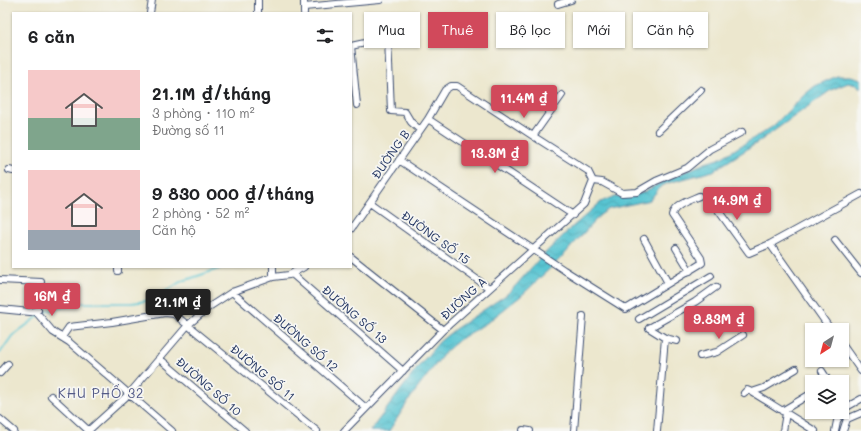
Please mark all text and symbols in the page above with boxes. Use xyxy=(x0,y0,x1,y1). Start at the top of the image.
chip: Mua xyxy=(364,12,420,48)
chip: Thuê xyxy=(428,12,488,48)
chip: Bộ lọc xyxy=(496,12,565,48)
chip: Mới xyxy=(573,12,625,48)
chip: Căn hộ xyxy=(633,12,708,48)
text: 6 căn xyxy=(28,25,75,47)
icon: filters xyxy=(314,25,336,47)
text: 21.1M ₫/tháng xyxy=(152,82,271,104)
pin: 11.4M ₫ xyxy=(487,85,561,119)
icon: home xyxy=(60,86,108,134)
text: 11.4M ₫ xyxy=(500,89,548,106)
text: 3 phòng · 110 m² xyxy=(152,104,255,121)
text: Đường số 11 xyxy=(152,121,225,138)
street label: ĐƯỜNG B xyxy=(367,126,413,182)
pin: 13.3M ₫ xyxy=(458,140,532,174)
text: 13.3M ₫ xyxy=(470,144,520,161)
text: 9 830 000 ₫/tháng xyxy=(152,182,314,204)
icon: home xyxy=(60,186,108,234)
pin: 14.9M ₫ xyxy=(700,187,774,221)
text: 14.9M ₫ xyxy=(712,191,762,208)
text: 2 phòng · 52 m² xyxy=(152,204,249,221)
street label: ĐƯỜNG SỐ 15 xyxy=(398,207,474,267)
text: Căn hộ xyxy=(152,221,196,238)
street label: ĐƯỜNG A xyxy=(436,273,490,323)
street label: ĐƯỜNG SỐ 13 xyxy=(319,281,391,347)
pin: 16M ₫ xyxy=(24,283,80,317)
text: 16M ₫ xyxy=(33,287,71,304)
pin: 21.1M ₫ xyxy=(141,289,215,323)
text: 21.1M ₫ xyxy=(155,293,201,310)
pin: 9.83M ₫ xyxy=(682,306,756,340)
street label: ĐƯỜNG SỐ 12 xyxy=(270,309,342,375)
text: 9.83M ₫ xyxy=(693,310,745,327)
north arrow xyxy=(805,323,849,367)
map controls xyxy=(805,323,849,419)
street label: ĐƯỜNG SỐ 11 xyxy=(227,340,299,404)
street label: ĐƯỜNG SỐ 10 xyxy=(173,353,246,419)
button: layers xyxy=(805,375,849,419)
district label: KHU PHỐ 32 xyxy=(58,384,144,401)

